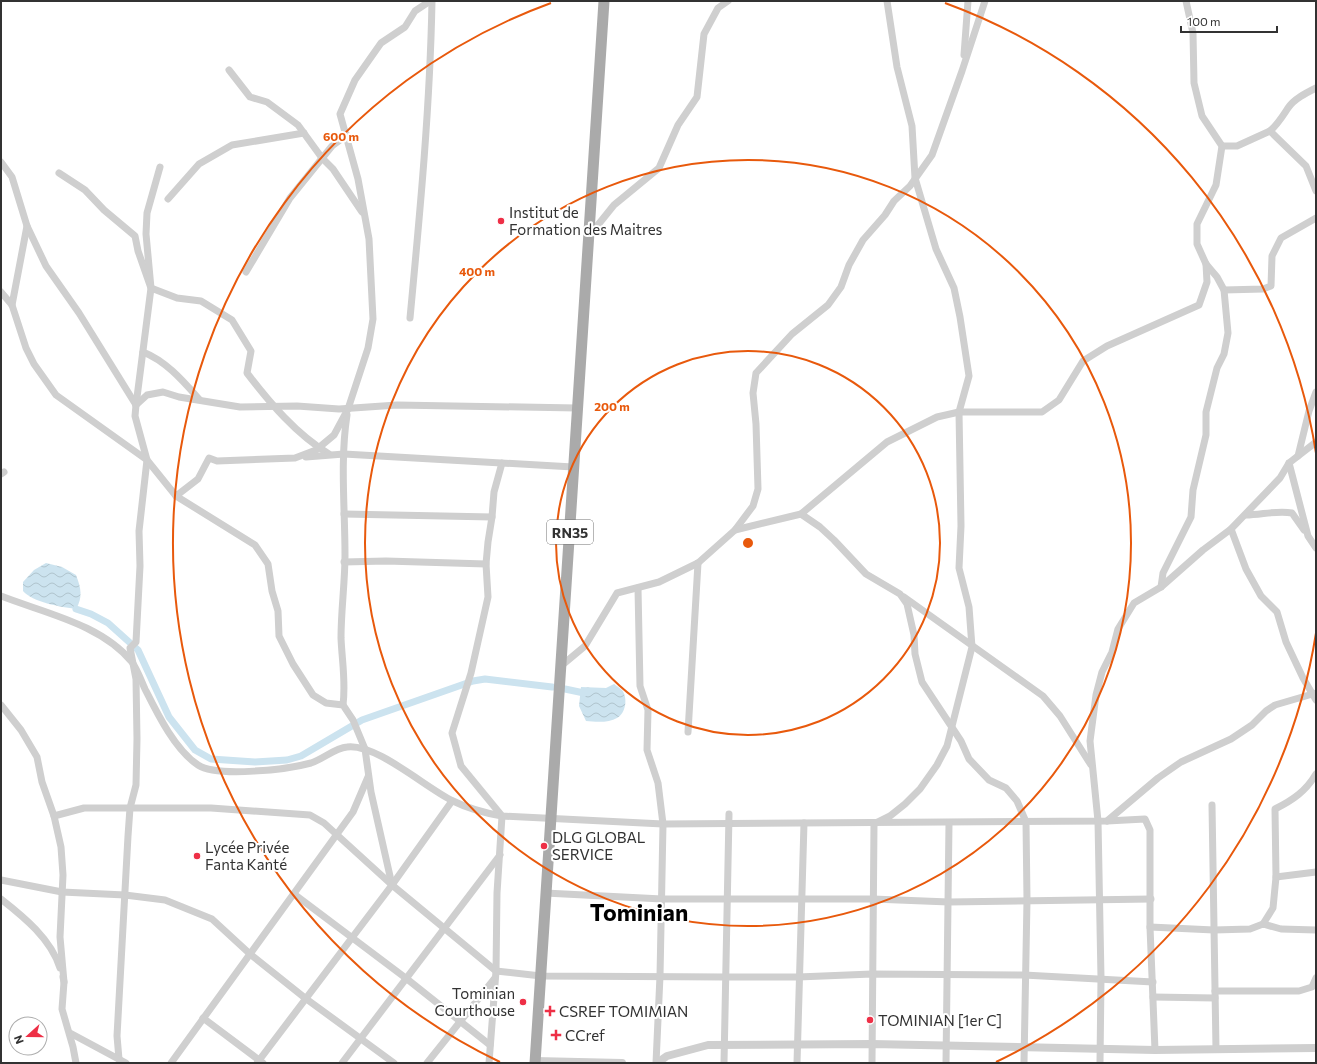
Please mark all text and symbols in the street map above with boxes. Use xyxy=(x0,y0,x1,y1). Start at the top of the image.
scale bar xyxy=(1181,8,1277,34)
text: 100 m xyxy=(1187,14,1221,28)
text: 600 m xyxy=(323,129,359,143)
place label: Institut de Formation des Maitres xyxy=(509,203,663,238)
marker: Institut de Formation des Maitres xyxy=(496,216,506,226)
text: 400 m xyxy=(459,264,495,278)
text: 200 m xyxy=(594,399,630,413)
road number: RN35 xyxy=(547,520,593,544)
centre of rings xyxy=(741,536,755,550)
place label: DLG GLOBAL SERVICE xyxy=(552,828,646,863)
place label: Lycée Privée Fanta Kanté xyxy=(205,838,289,873)
marker: DLG GLOBAL SERVICE xyxy=(539,841,549,851)
marker: Lycée Privée Fanta Kanté xyxy=(192,851,202,861)
district label: Tominian xyxy=(590,898,688,926)
place label: Tominian Courthouse xyxy=(435,984,515,1019)
marker: Tominian Courthouse xyxy=(518,997,528,1007)
place label: CSREF TOMIMIAN xyxy=(559,1002,688,1020)
marker: CSREF TOMIMIAN xyxy=(544,1005,556,1017)
place label: TOMINIAN [1er C] xyxy=(878,1011,1002,1029)
marker: TOMINIAN [1er C] xyxy=(865,1015,875,1025)
north arrow xyxy=(8,1016,48,1056)
place label: CCref xyxy=(565,1026,605,1044)
marker: CCref xyxy=(550,1029,562,1041)
text: N xyxy=(11,1034,26,1046)

